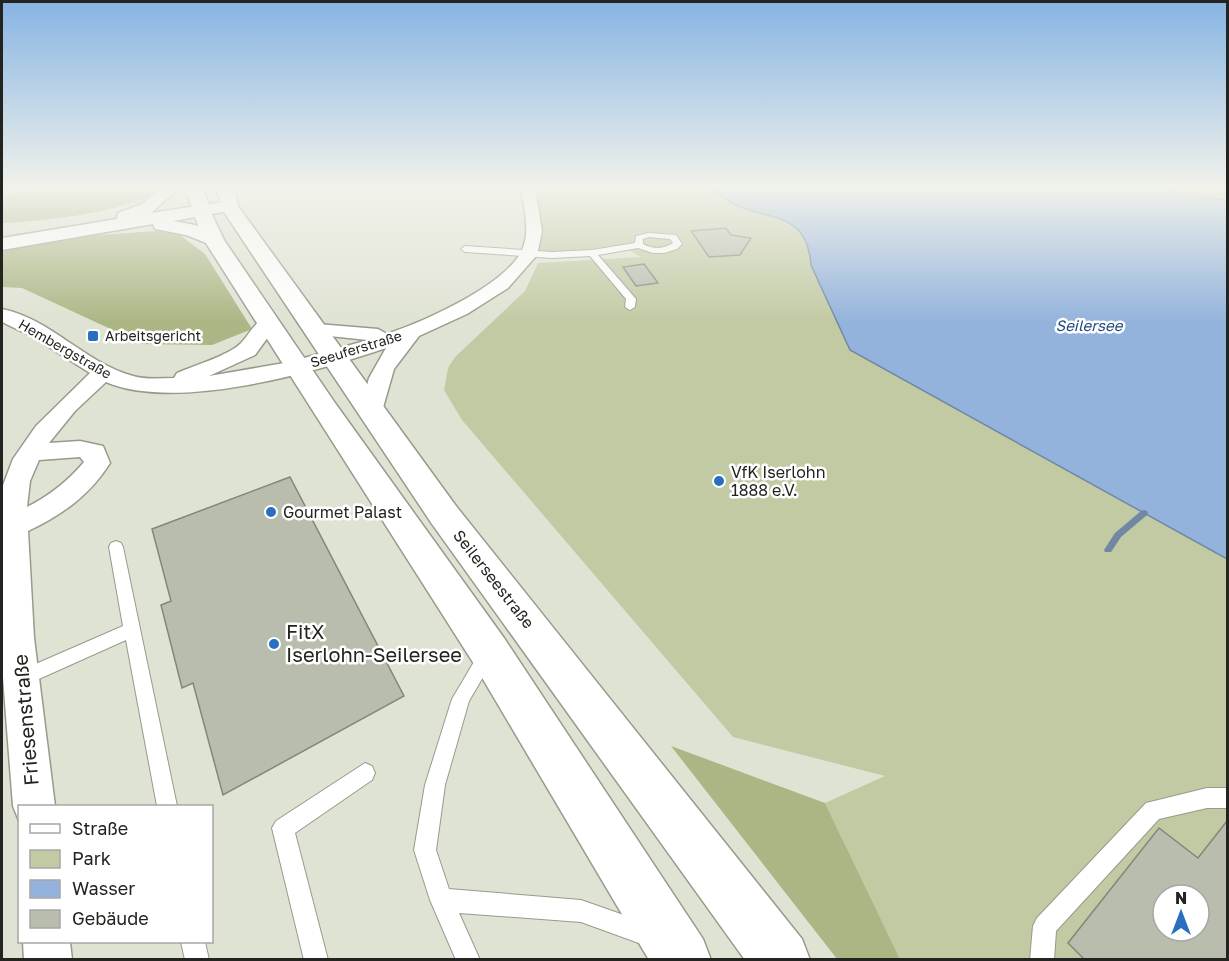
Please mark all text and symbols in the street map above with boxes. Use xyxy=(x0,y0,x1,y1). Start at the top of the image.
street label: Hembergstraße xyxy=(16,315,115,382)
water label: Seilersee xyxy=(1056,316,1124,334)
place label: Arbeitsgericht xyxy=(105,327,201,344)
street label: Seeuferstraße xyxy=(308,327,404,370)
marker: Arbeitsgericht xyxy=(86,329,100,343)
place label: VfK Iserlohn 1888 e.V. xyxy=(731,462,826,500)
marker: VfK Iserlohn 1888 e.V. xyxy=(712,474,726,488)
place label: Gourmet Palast xyxy=(283,502,402,522)
marker: Gourmet Palast xyxy=(264,505,278,519)
street label: Seilerseestraße xyxy=(449,526,539,632)
place label: FitX Iserlohn-Seilersee xyxy=(286,619,462,666)
marker: FitX Iserlohn-Seilersee xyxy=(267,637,281,651)
street label: Friesenstraße xyxy=(7,653,43,787)
legend xyxy=(18,805,213,943)
text: Straße xyxy=(72,817,128,839)
text: Park xyxy=(72,847,111,869)
text: Wasser xyxy=(72,877,135,899)
north arrow xyxy=(1151,883,1211,943)
text: N xyxy=(1175,888,1187,908)
text: Gebäude xyxy=(72,907,149,929)

